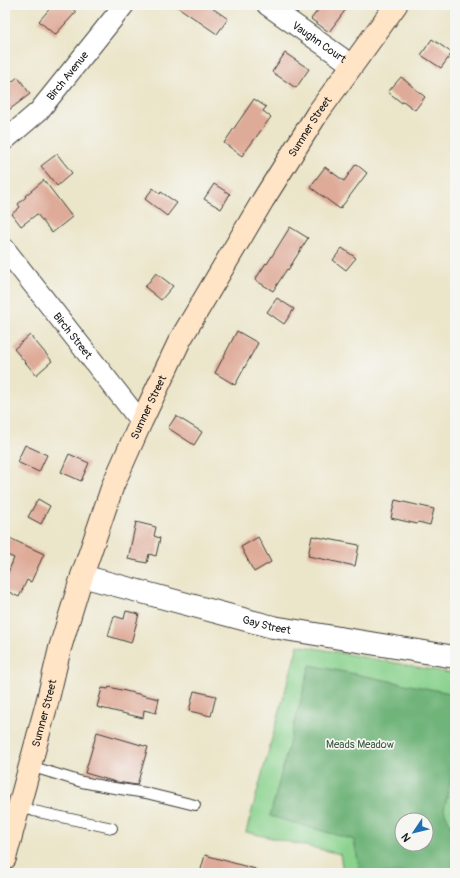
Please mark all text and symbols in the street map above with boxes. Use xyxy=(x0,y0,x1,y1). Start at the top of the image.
street label: Vaughn Court xyxy=(290,18,349,66)
street label: Birch Avenue xyxy=(44,48,91,103)
street label: Sumner Street xyxy=(285,93,334,159)
street label: Birch Street xyxy=(51,310,95,362)
street label: Sumner Street xyxy=(128,372,169,441)
street label: Gay Street xyxy=(241,613,292,636)
street label: Sumner Street xyxy=(29,678,59,748)
park label: Meads Meadow xyxy=(326,738,395,751)
north arrow xyxy=(394,812,434,852)
text: N xyxy=(398,830,414,844)

